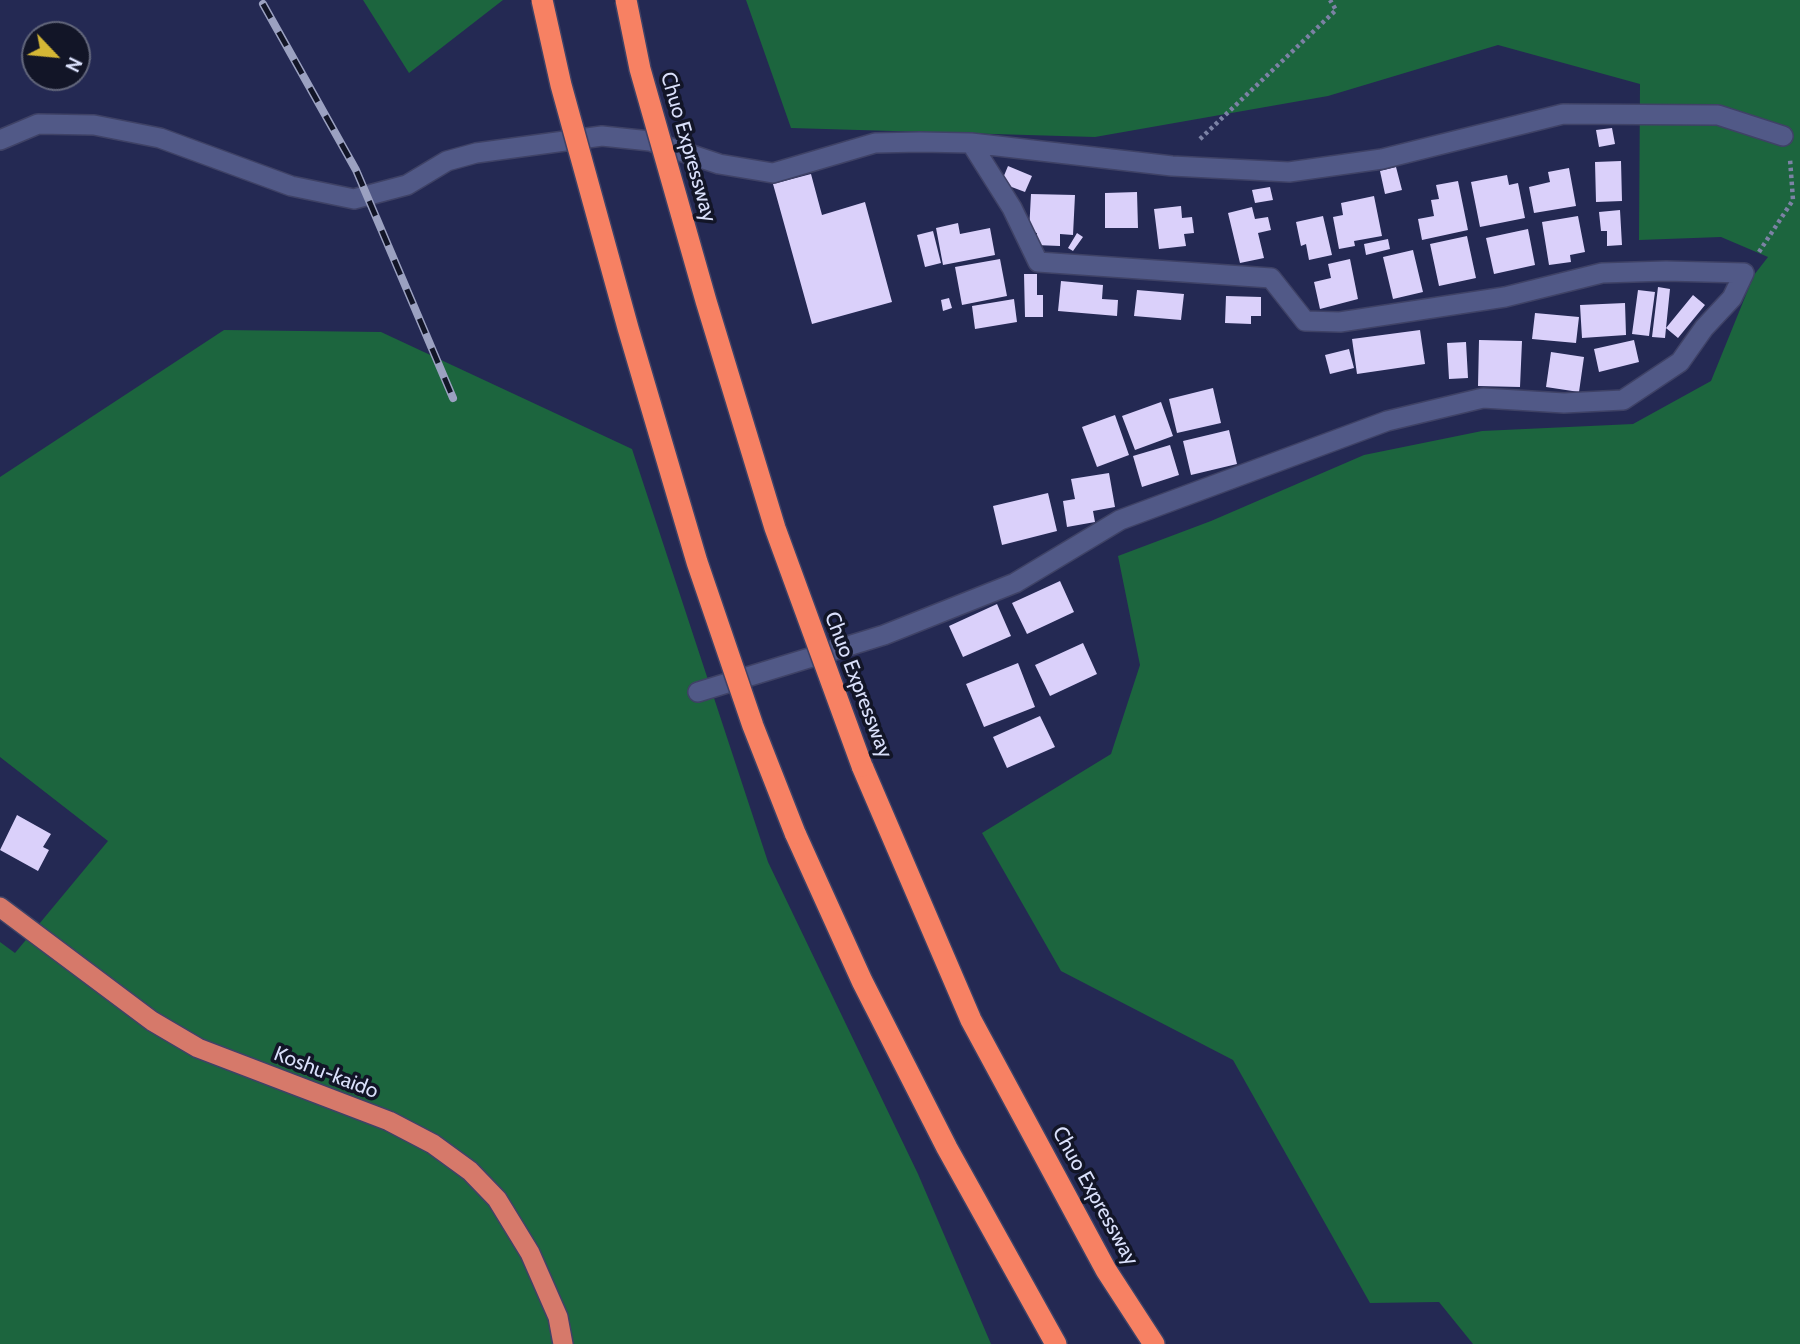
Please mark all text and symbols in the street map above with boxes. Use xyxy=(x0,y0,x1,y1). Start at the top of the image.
north arrow xyxy=(21,21,91,91)
text: N xyxy=(60,53,87,76)
street label: Chuo Expressway xyxy=(655,69,721,225)
street label: Chuo Expressway xyxy=(819,608,897,762)
street label: Koshu-kaido xyxy=(270,1042,382,1104)
street label: Chuo Expressway xyxy=(1046,1122,1144,1270)

